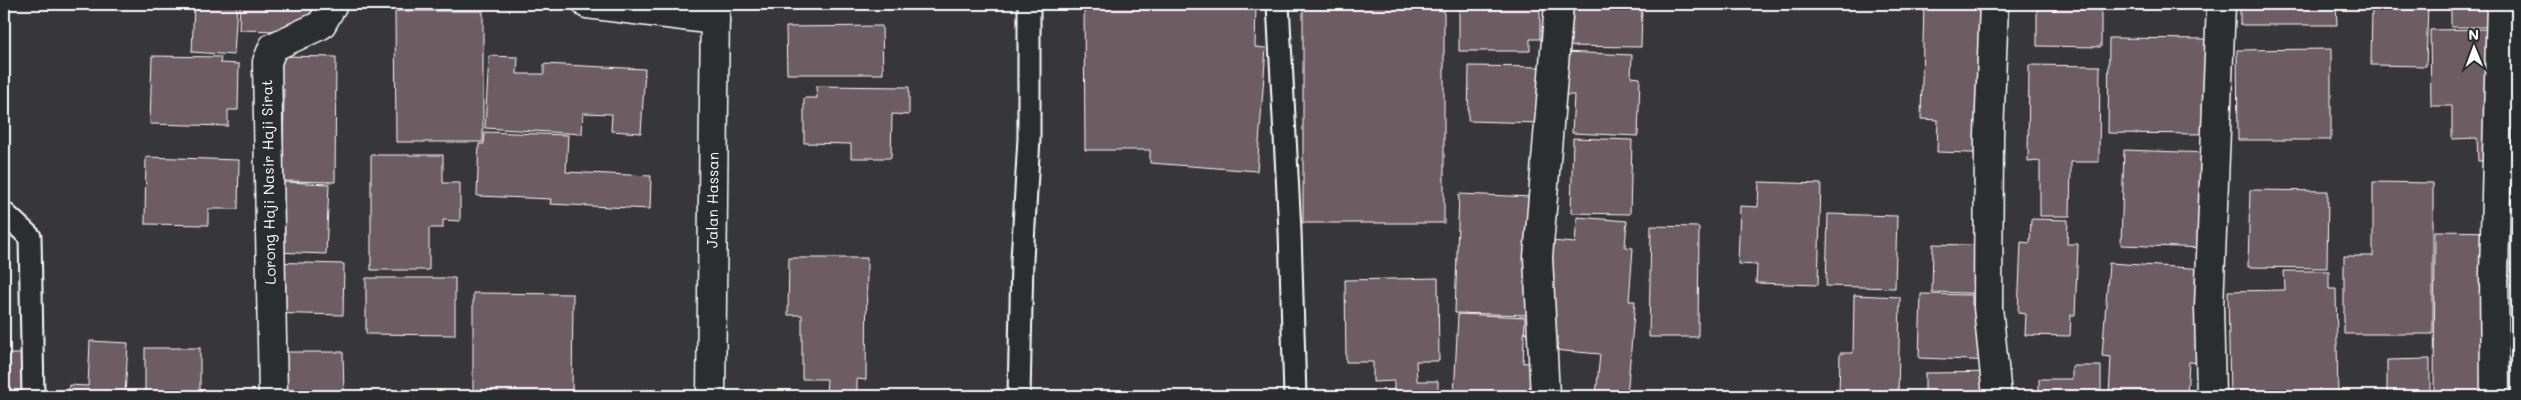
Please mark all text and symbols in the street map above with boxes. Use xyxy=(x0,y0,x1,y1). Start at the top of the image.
north arrow xyxy=(2448,22,2498,72)
text: N xyxy=(2468,25,2479,44)
street label: Lorong Haji Nasir Haji Sirat xyxy=(256,79,280,285)
street label: Jalan Hassan xyxy=(702,152,722,248)

